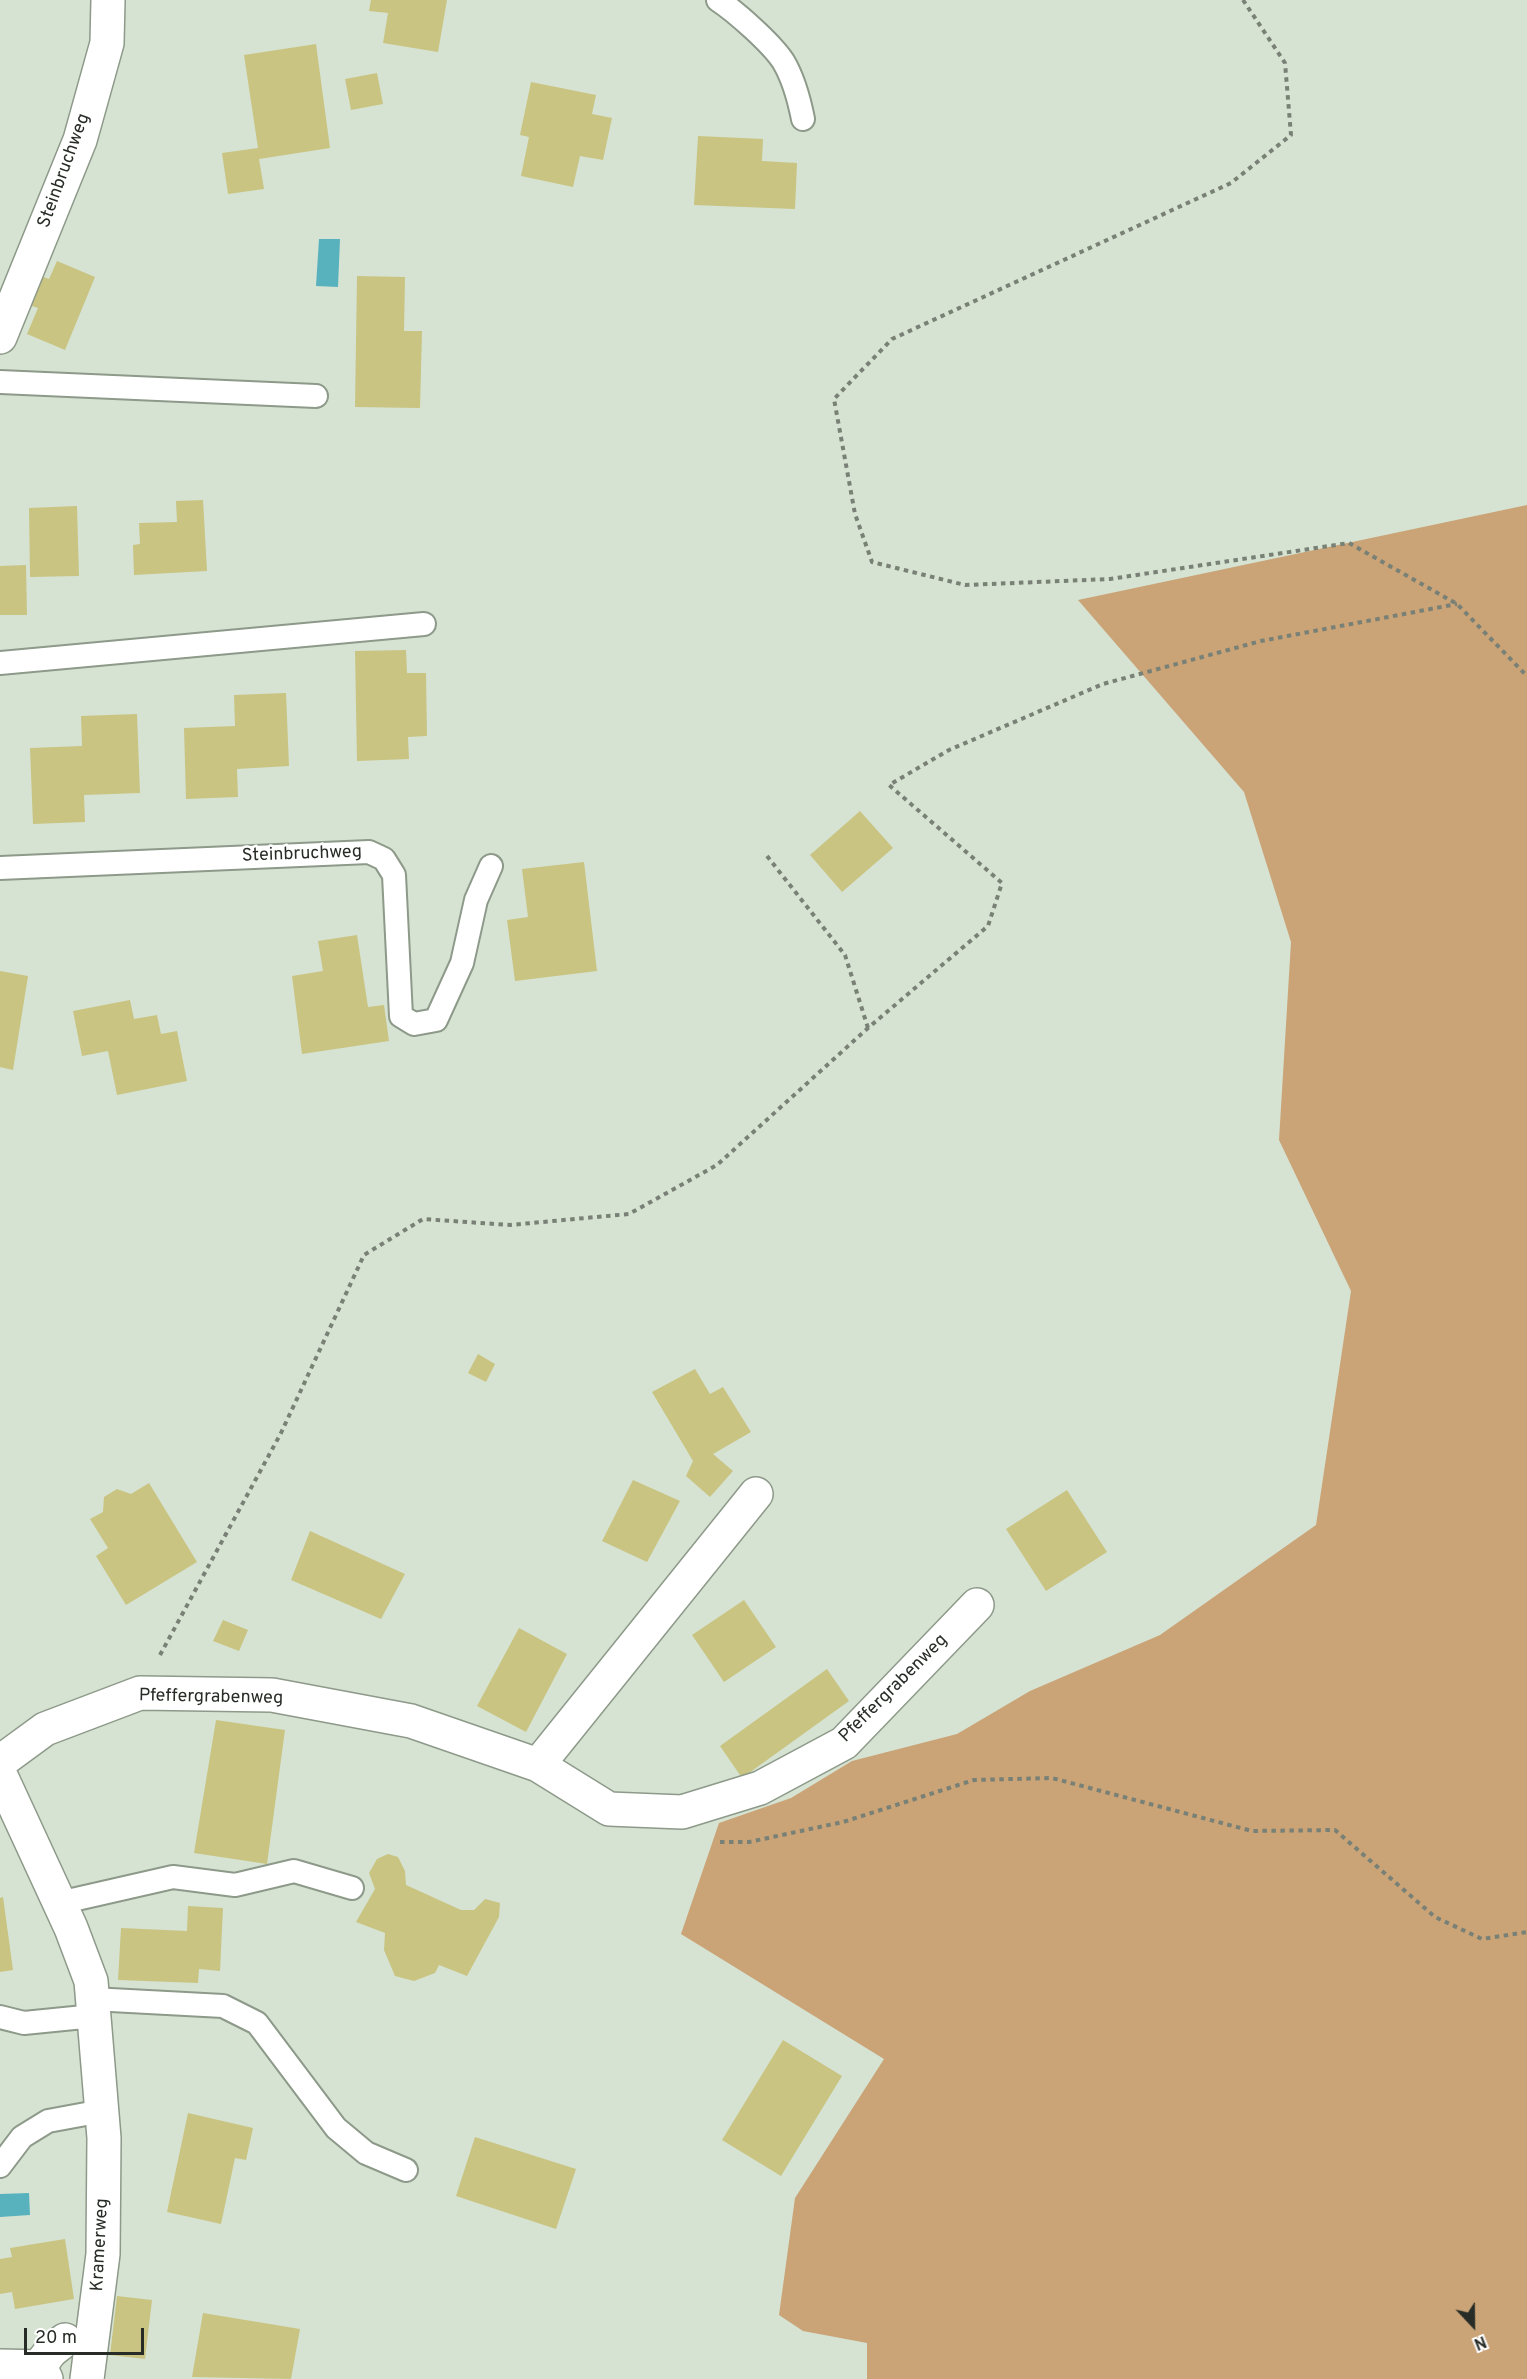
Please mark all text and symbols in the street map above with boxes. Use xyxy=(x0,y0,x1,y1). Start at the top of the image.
street label: Steinbruchweg xyxy=(34,111,96,231)
street label: Steinbruchweg xyxy=(242,842,362,868)
street label: Pfeffergrabenweg xyxy=(835,1630,953,1748)
street label: Pfeffergrabenweg xyxy=(139,1686,283,1710)
street label: Kramerweg xyxy=(88,2198,114,2292)
north arrow xyxy=(1443,2295,1503,2355)
scale bar xyxy=(27,2316,147,2354)
text: 20 m xyxy=(35,2327,77,2350)
text: N xyxy=(1471,2330,1489,2353)

